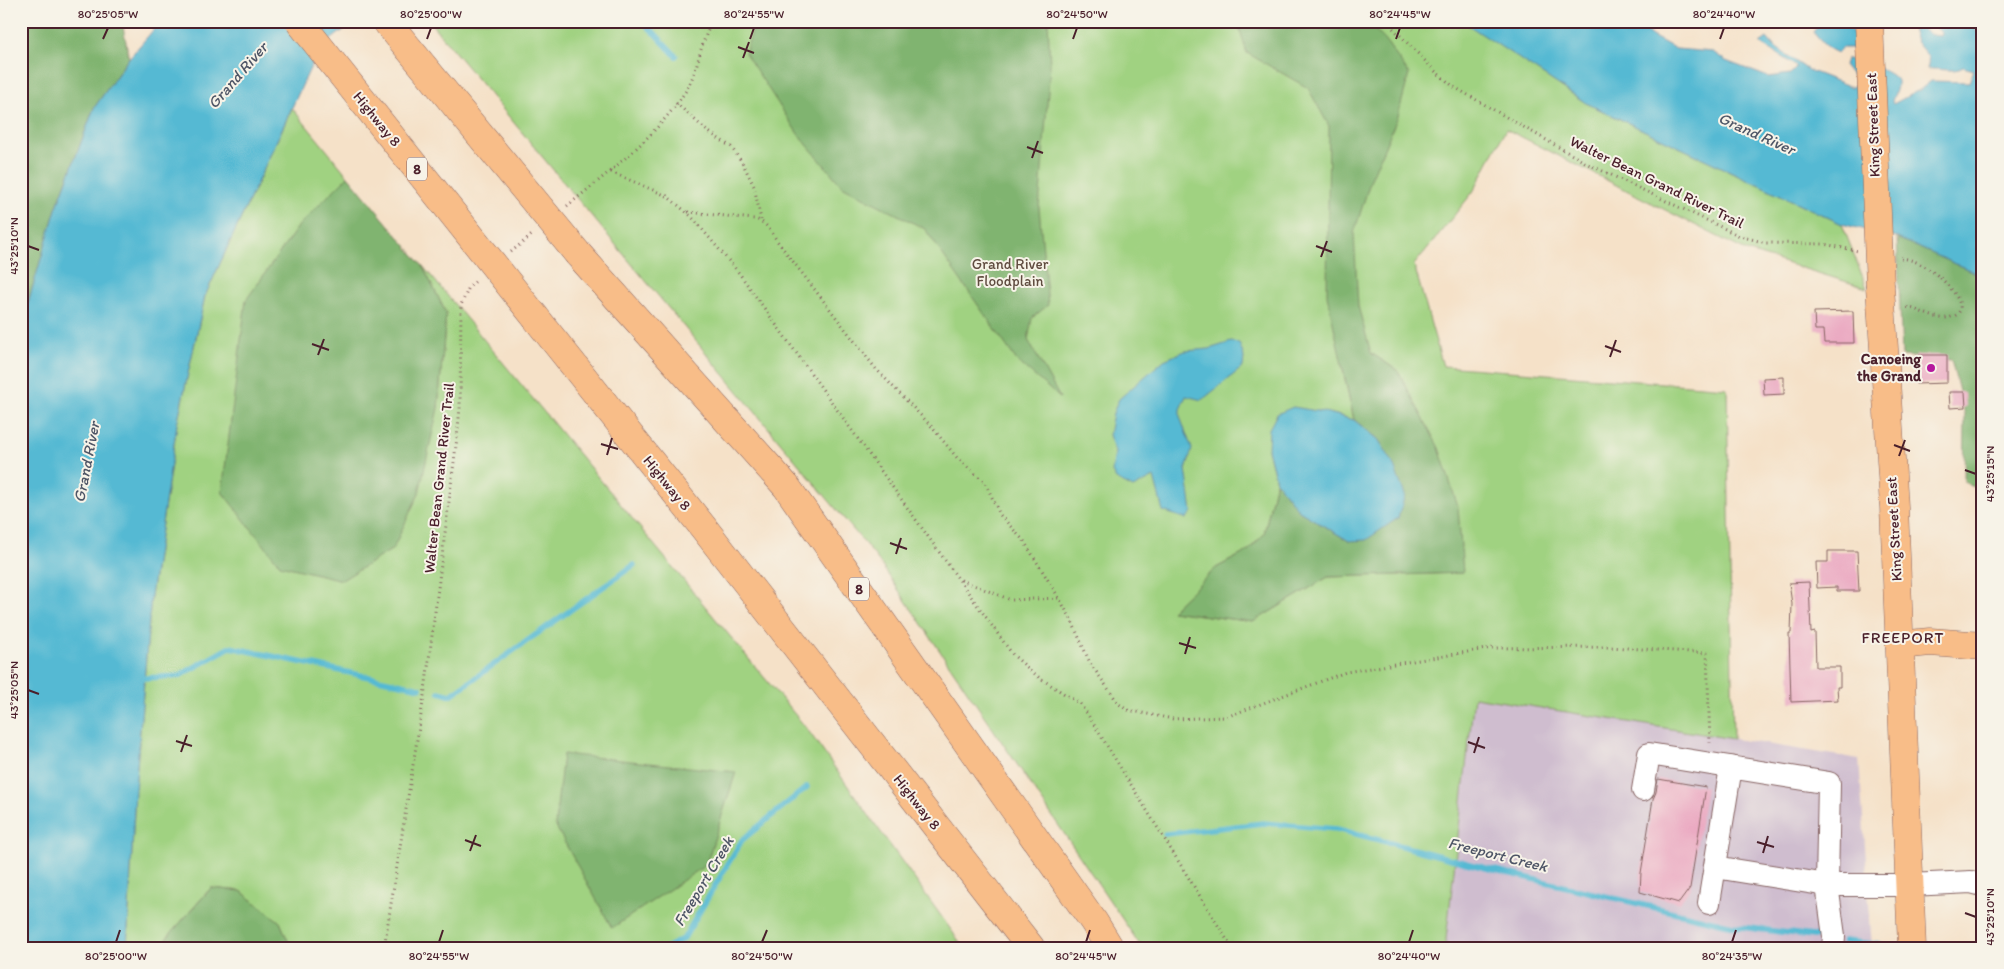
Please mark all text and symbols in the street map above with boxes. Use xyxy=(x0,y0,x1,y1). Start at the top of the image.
text: 80°25'05"W xyxy=(78,7,138,21)
text: 80°25'00"W xyxy=(400,7,462,21)
text: 80°24'55"W xyxy=(724,7,784,21)
text: 80°24'50"W xyxy=(1046,7,1108,21)
text: 80°24'45"W xyxy=(1369,7,1431,21)
text: 80°24'40"W xyxy=(1693,7,1755,21)
water label: Grand River xyxy=(203,37,273,112)
street label: King Street East xyxy=(1862,72,1884,178)
street label: Highway 8 xyxy=(349,88,405,150)
water label: Grand River xyxy=(1716,108,1800,160)
street label: Walter Bean Grand River Trail xyxy=(1567,132,1748,232)
road number: 8 xyxy=(407,157,427,180)
text: 43°25'10"N xyxy=(7,217,21,275)
park label: Grand River Floodplain xyxy=(972,255,1049,290)
place label: Canoeing the Grand xyxy=(1857,350,1922,385)
marker: Canoeing the Grand xyxy=(1925,362,1937,374)
street label: Walter Bean Grand River Trail xyxy=(420,381,458,574)
water label: Grand River xyxy=(69,418,104,504)
text: 43°25'15"N xyxy=(1983,446,1997,502)
street label: Highway 8 xyxy=(639,452,695,514)
street label: King Street East xyxy=(1882,476,1906,582)
road number: 8 xyxy=(849,578,869,600)
district label: FREEPORT xyxy=(1862,628,1944,647)
text: 43°25'05"N xyxy=(7,661,21,719)
street label: Highway 8 xyxy=(890,771,944,833)
water label: Freeport Creek xyxy=(669,832,738,930)
water label: Freeport Creek xyxy=(1446,833,1550,876)
text: 43°25'10"N xyxy=(1983,888,1997,946)
text: 80°25'00"W xyxy=(85,949,147,963)
text: 80°24'55"W xyxy=(409,949,469,963)
text: 80°24'50"W xyxy=(731,949,793,963)
text: 80°24'45"W xyxy=(1055,949,1117,963)
text: 80°24'40"W xyxy=(1378,949,1440,963)
text: 80°24'35"W xyxy=(1702,949,1762,963)

